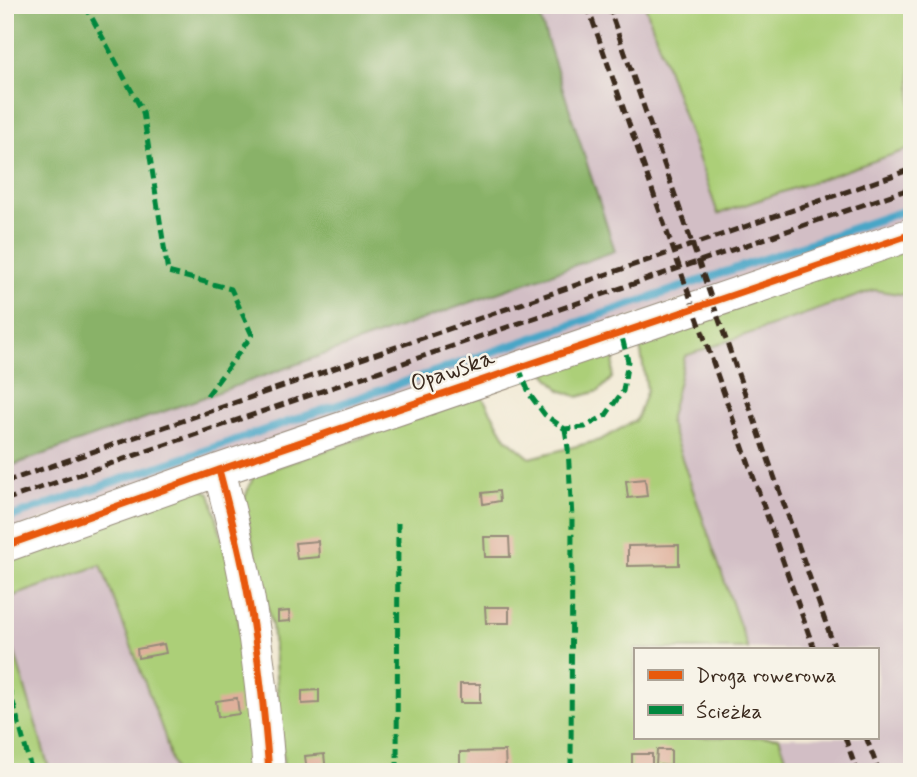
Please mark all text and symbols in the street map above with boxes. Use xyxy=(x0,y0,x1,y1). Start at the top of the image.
street label: Opawska xyxy=(406,342,499,400)
legend xyxy=(634,648,878,738)
text: Droga rowerowa xyxy=(696,662,837,690)
text: Ścieżka xyxy=(696,698,762,726)

